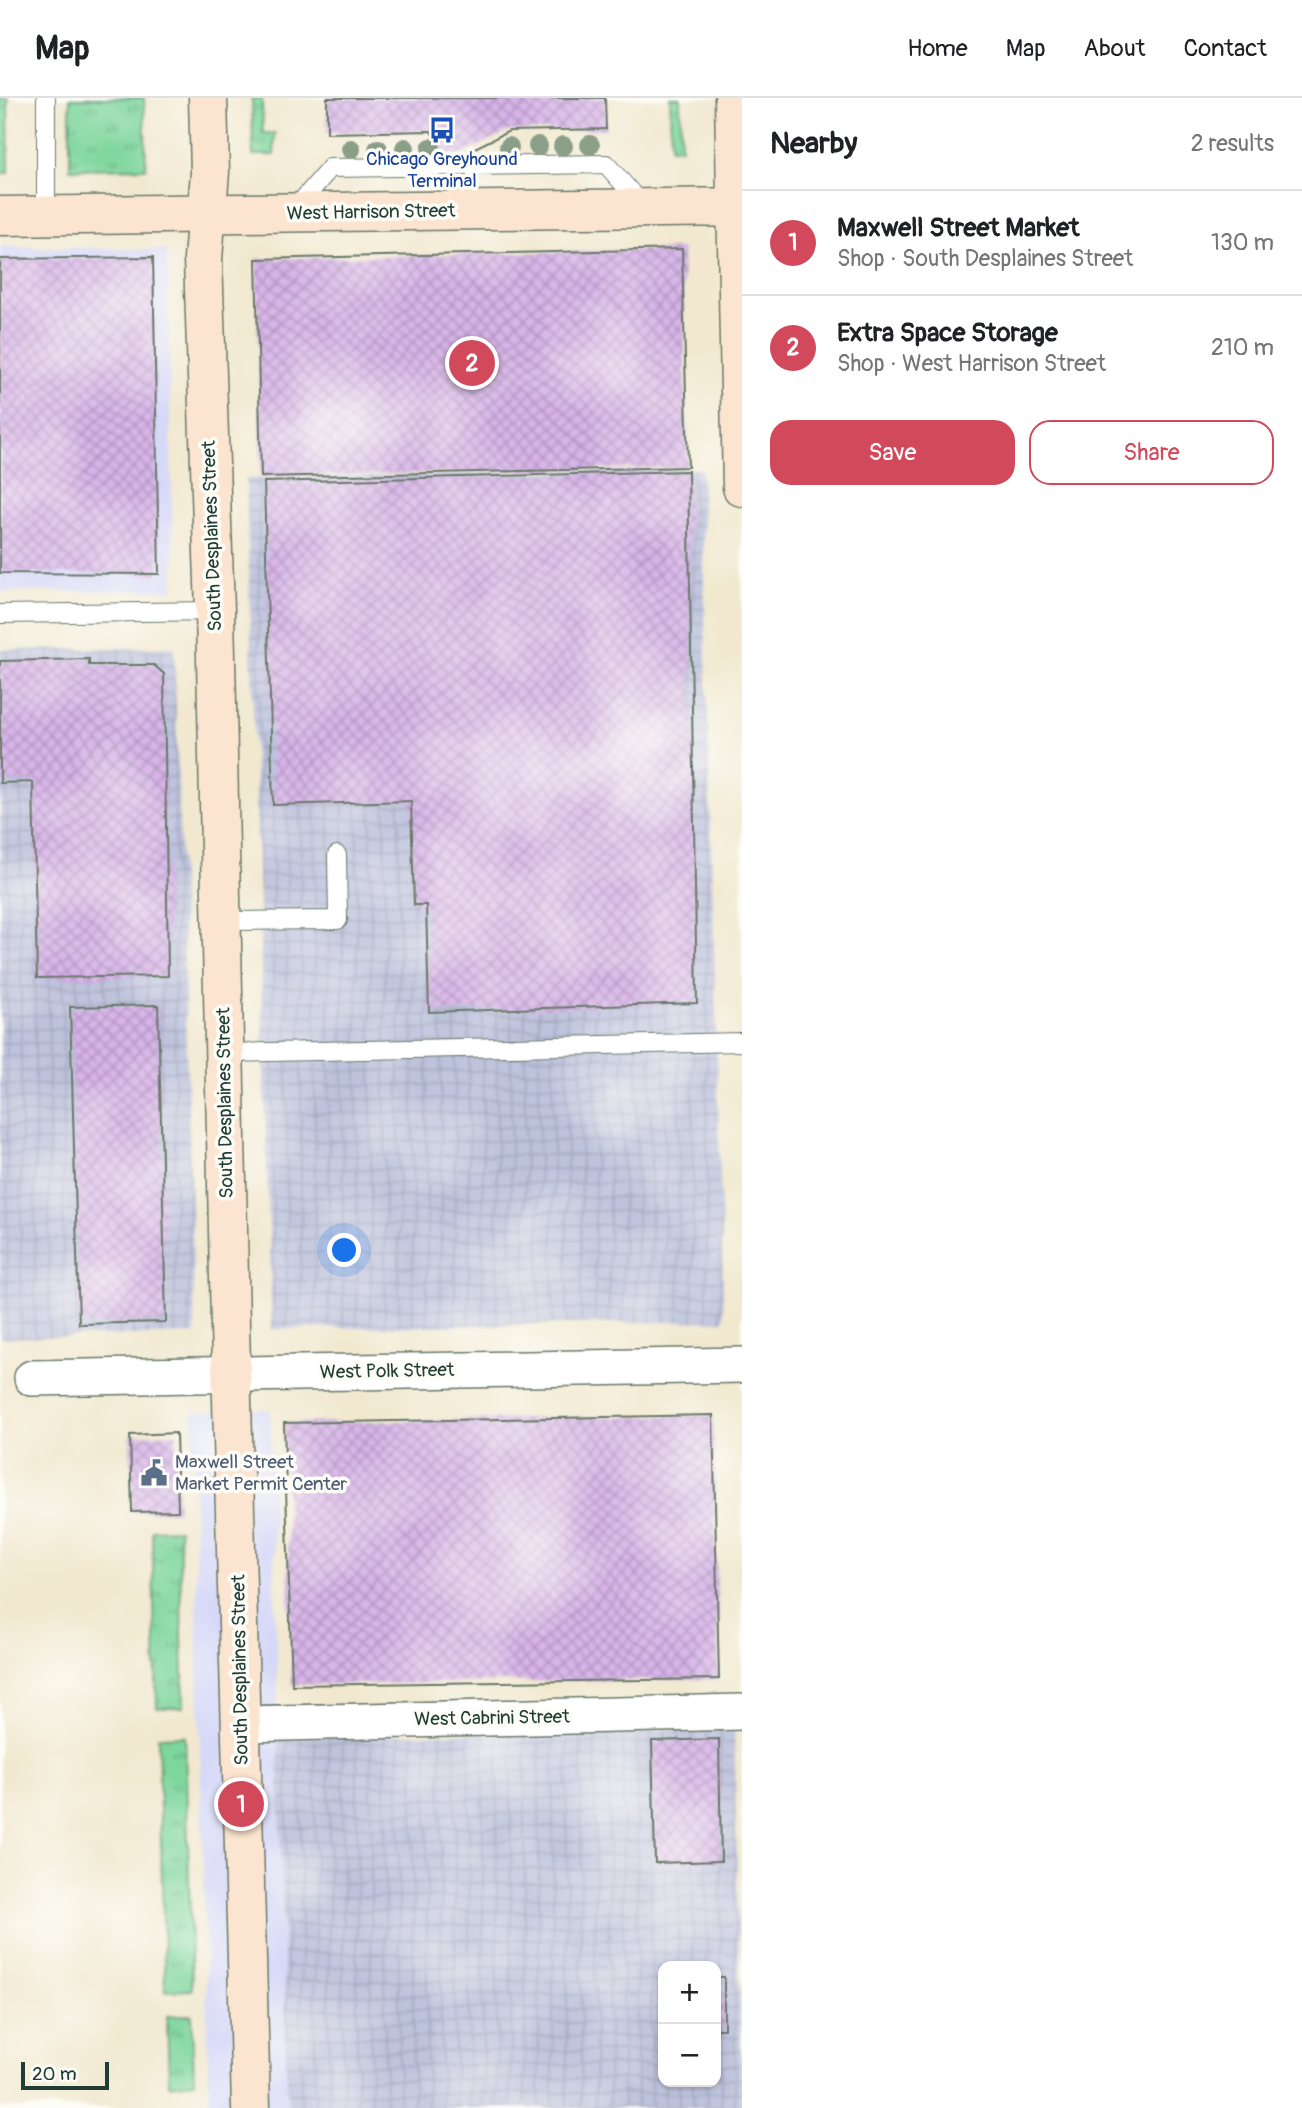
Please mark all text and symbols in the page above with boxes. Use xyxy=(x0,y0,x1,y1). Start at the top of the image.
text: Map xyxy=(35,28,90,69)
text: Home xyxy=(907,34,968,63)
text: Map xyxy=(1006,34,1046,63)
text: About xyxy=(1084,34,1146,63)
text: Contact xyxy=(1184,34,1267,63)
bus stop icon: Chicago Greyhound Terminal xyxy=(427,115,457,145)
text: Nearby xyxy=(770,125,857,162)
text: 2 results xyxy=(1191,129,1274,158)
place label: Chicago Greyhound Terminal xyxy=(366,147,518,193)
street label: West Harrison Street xyxy=(287,199,456,225)
text: Maxwell Street Market xyxy=(837,212,1080,244)
text: 1 xyxy=(789,228,798,257)
text: 130 m xyxy=(1211,228,1274,257)
text: Shop · South Desplaines Street xyxy=(837,244,1133,273)
text: Extra Space Storage xyxy=(837,317,1058,349)
text: 2 xyxy=(787,333,799,362)
text: 210 m xyxy=(1211,333,1274,362)
pin: 2 xyxy=(449,337,495,389)
text: Shop · West Harrison Street xyxy=(837,349,1106,378)
button: Save xyxy=(770,420,1015,485)
button: Share xyxy=(1029,420,1274,485)
street label: South Desplaines Street xyxy=(197,440,227,632)
street label: South Desplaines Street xyxy=(211,1007,239,1199)
your location xyxy=(327,1233,361,1267)
street label: West Polk Street xyxy=(319,1358,455,1384)
place label: Maxwell Street Market Permit Center xyxy=(175,1450,347,1496)
public building icon: Maxwell Street Market Permit Center xyxy=(139,1458,169,1488)
street label: South Desplaines Street xyxy=(226,1574,254,1766)
street label: West Cabrini Street xyxy=(414,1705,570,1731)
pin: 1 xyxy=(218,1778,264,1830)
map controls xyxy=(658,1961,721,2087)
button: + xyxy=(658,1961,721,2024)
button: − xyxy=(658,2024,721,2087)
scale bar xyxy=(21,2059,108,2091)
text: 20 m xyxy=(32,2062,77,2086)

